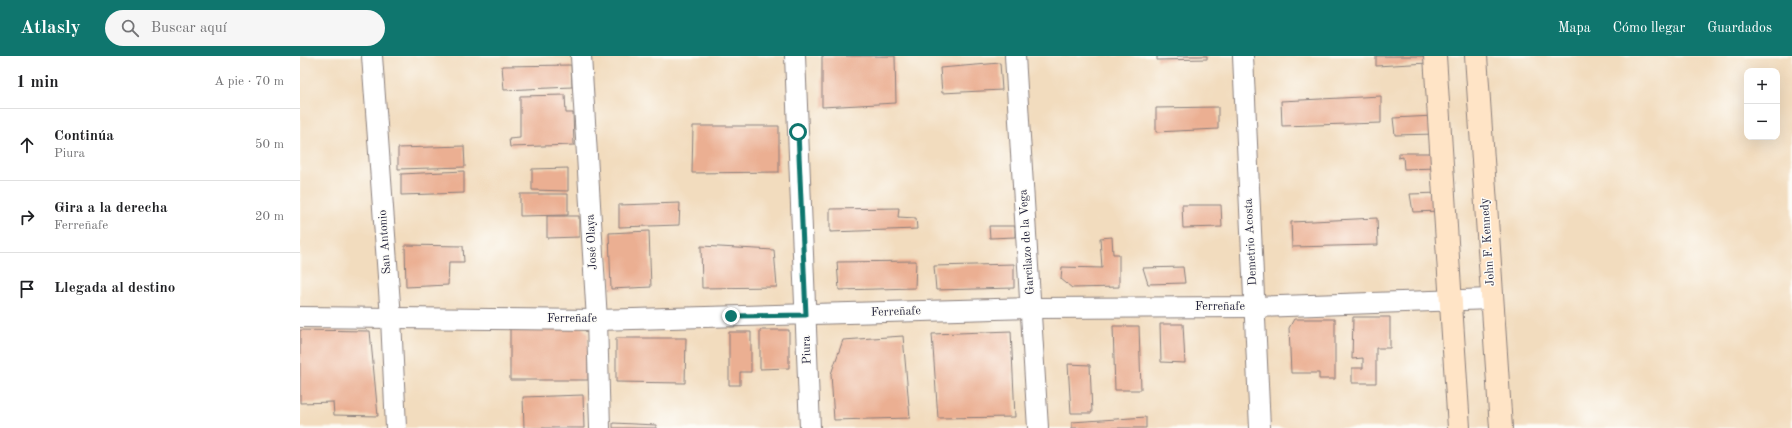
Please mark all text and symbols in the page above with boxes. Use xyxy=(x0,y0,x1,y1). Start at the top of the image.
search box xyxy=(105,10,385,46)
icon: search xyxy=(119,17,141,39)
text: Atlasly xyxy=(20,19,81,38)
text: Buscar aquí xyxy=(151,21,227,36)
text: Mapa xyxy=(1558,21,1591,35)
text: Cómo llegar xyxy=(1613,21,1685,35)
text: Guardados xyxy=(1707,21,1772,35)
map controls xyxy=(1744,68,1780,140)
button: + xyxy=(1744,68,1780,104)
text: 1 min xyxy=(16,74,59,91)
text: A pie · 70 m xyxy=(214,75,284,88)
button: − xyxy=(1744,104,1780,140)
route start xyxy=(789,123,807,141)
text: Continúa xyxy=(54,129,114,144)
icon: ahead xyxy=(16,134,38,156)
text: 50 m xyxy=(255,138,284,151)
text: Piura xyxy=(54,147,85,160)
street label: Garcilazo de la Vega xyxy=(1017,189,1037,295)
street label: John F. Kennedy xyxy=(1479,197,1497,287)
street label: Demetrio Acosta xyxy=(1243,198,1259,286)
text: Gira a la derecha xyxy=(54,201,168,216)
icon: right xyxy=(16,206,38,228)
street label: San Antonio xyxy=(377,209,393,275)
text: 20 m xyxy=(255,210,284,223)
street label: José Olaya xyxy=(585,214,599,270)
text: Ferreñafe xyxy=(54,219,108,232)
icon: arrive xyxy=(16,278,38,300)
text: Llegada al destino xyxy=(54,281,175,296)
street label: Ferreñafe xyxy=(1195,301,1245,313)
street label: Ferreñafe xyxy=(871,305,922,319)
route end xyxy=(722,307,740,325)
street label: Ferreñafe xyxy=(547,313,597,325)
street label: Piura xyxy=(801,335,813,365)

